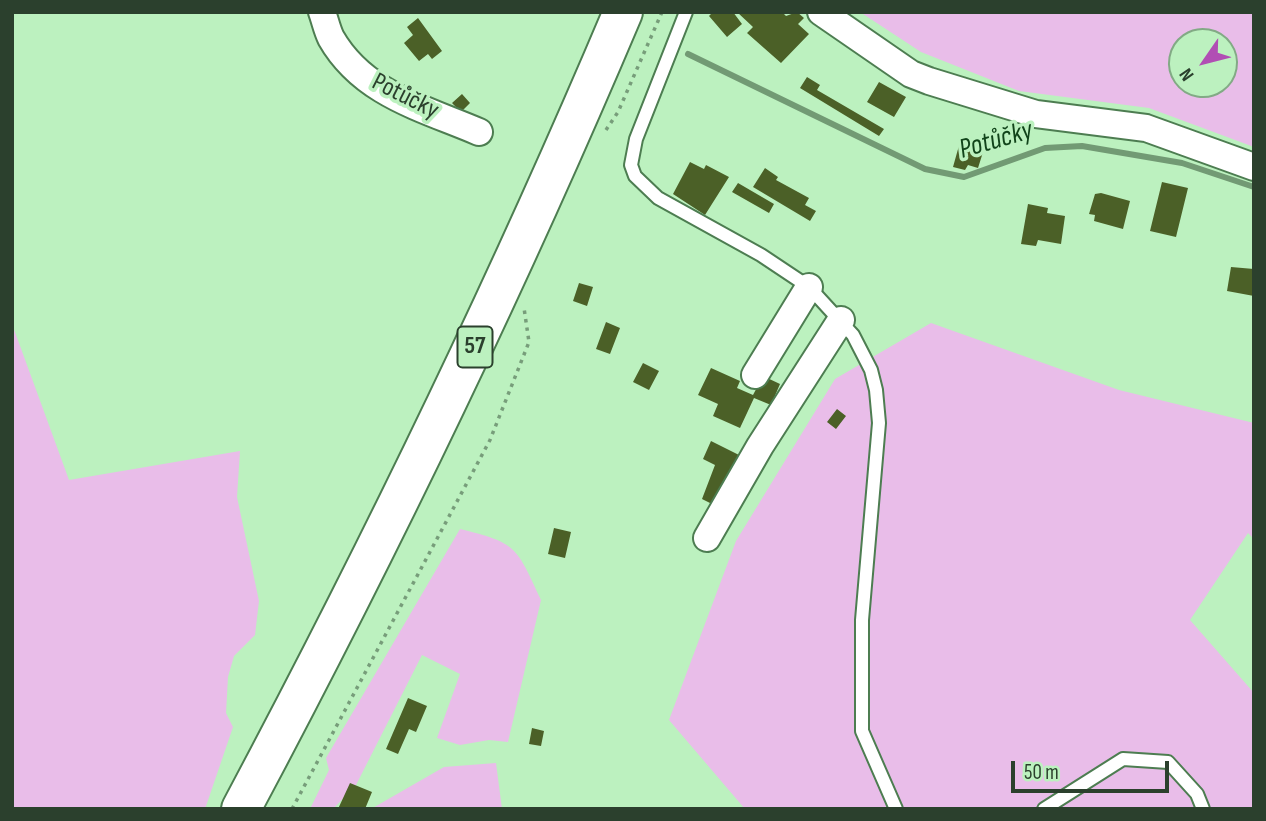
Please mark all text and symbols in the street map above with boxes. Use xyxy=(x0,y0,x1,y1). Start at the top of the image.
north arrow xyxy=(1168,28,1238,98)
text: N xyxy=(1175,63,1199,85)
street label: Potůčky xyxy=(366,67,444,127)
water label: Potůčky xyxy=(955,115,1037,167)
road number: 57 xyxy=(458,326,492,368)
scale bar xyxy=(1014,748,1172,792)
text: 50 m xyxy=(1024,760,1059,785)

